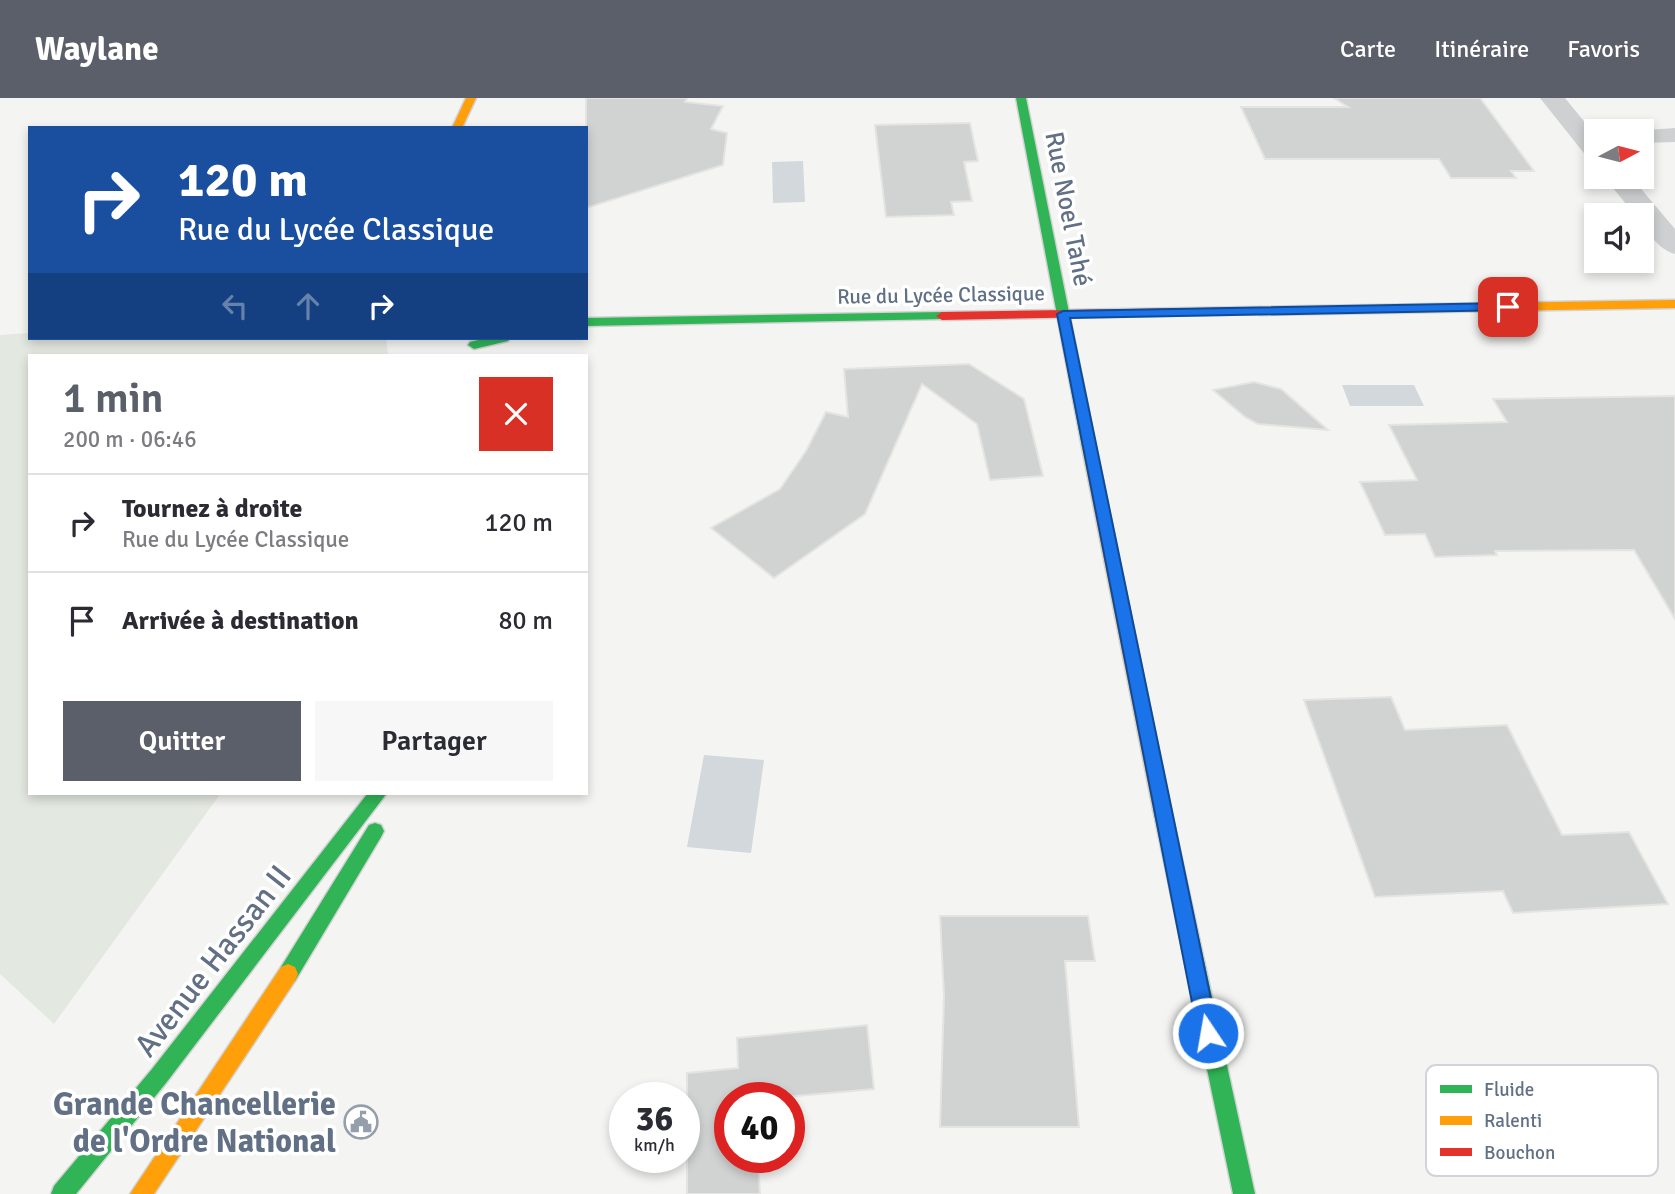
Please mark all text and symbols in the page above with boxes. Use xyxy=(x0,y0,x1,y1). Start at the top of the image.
text: Waylane xyxy=(35,29,159,70)
text: Carte xyxy=(1340,34,1396,64)
text: Itinéraire xyxy=(1434,34,1529,64)
text: Favoris xyxy=(1567,34,1640,64)
north arrow xyxy=(1584,119,1654,189)
map controls xyxy=(1584,119,1654,273)
street label: Rue Noel Tahé xyxy=(1037,129,1099,289)
text: 120 m xyxy=(178,150,308,210)
icon: right xyxy=(63,154,154,245)
button: sound xyxy=(1584,203,1654,273)
text: Rue du Lycée Classique xyxy=(178,210,494,249)
pin xyxy=(1478,277,1538,337)
street label: Rue du Lycée Classique xyxy=(837,280,1045,310)
icon: left xyxy=(216,287,254,325)
icon: ahead xyxy=(289,287,327,325)
icon: right xyxy=(362,287,400,325)
icon: arrive xyxy=(1489,288,1527,326)
text: 1 min xyxy=(63,373,164,424)
button: close xyxy=(479,377,553,451)
text: 200 m · 06:46 xyxy=(63,425,197,454)
text: Tournez à droite xyxy=(122,493,302,525)
icon: right xyxy=(63,504,101,542)
text: 120 m xyxy=(484,507,553,539)
text: Rue du Lycée Classique xyxy=(122,525,349,554)
icon: arrive xyxy=(63,602,101,640)
text: Arrivée à destination xyxy=(122,605,359,637)
text: 80 m xyxy=(498,605,553,637)
button: Quitter xyxy=(63,701,301,781)
button: Partager xyxy=(315,701,553,781)
street label: Avenue Hassan II xyxy=(126,857,300,1065)
position arrow xyxy=(1171,996,1245,1070)
legend xyxy=(1426,1065,1658,1176)
text: Fluide xyxy=(1484,1078,1534,1102)
speed limit sign: 40 xyxy=(714,1082,805,1173)
place label: Grande Chancellerie de l'Ordre National xyxy=(53,1085,336,1161)
text: 36 xyxy=(636,1097,673,1140)
public building icon: Grande Chancellerie de l'Ordre National xyxy=(342,1103,380,1141)
text: Ralenti xyxy=(1484,1109,1542,1133)
text: km/h xyxy=(634,1134,675,1156)
text: Bouchon xyxy=(1484,1141,1555,1165)

